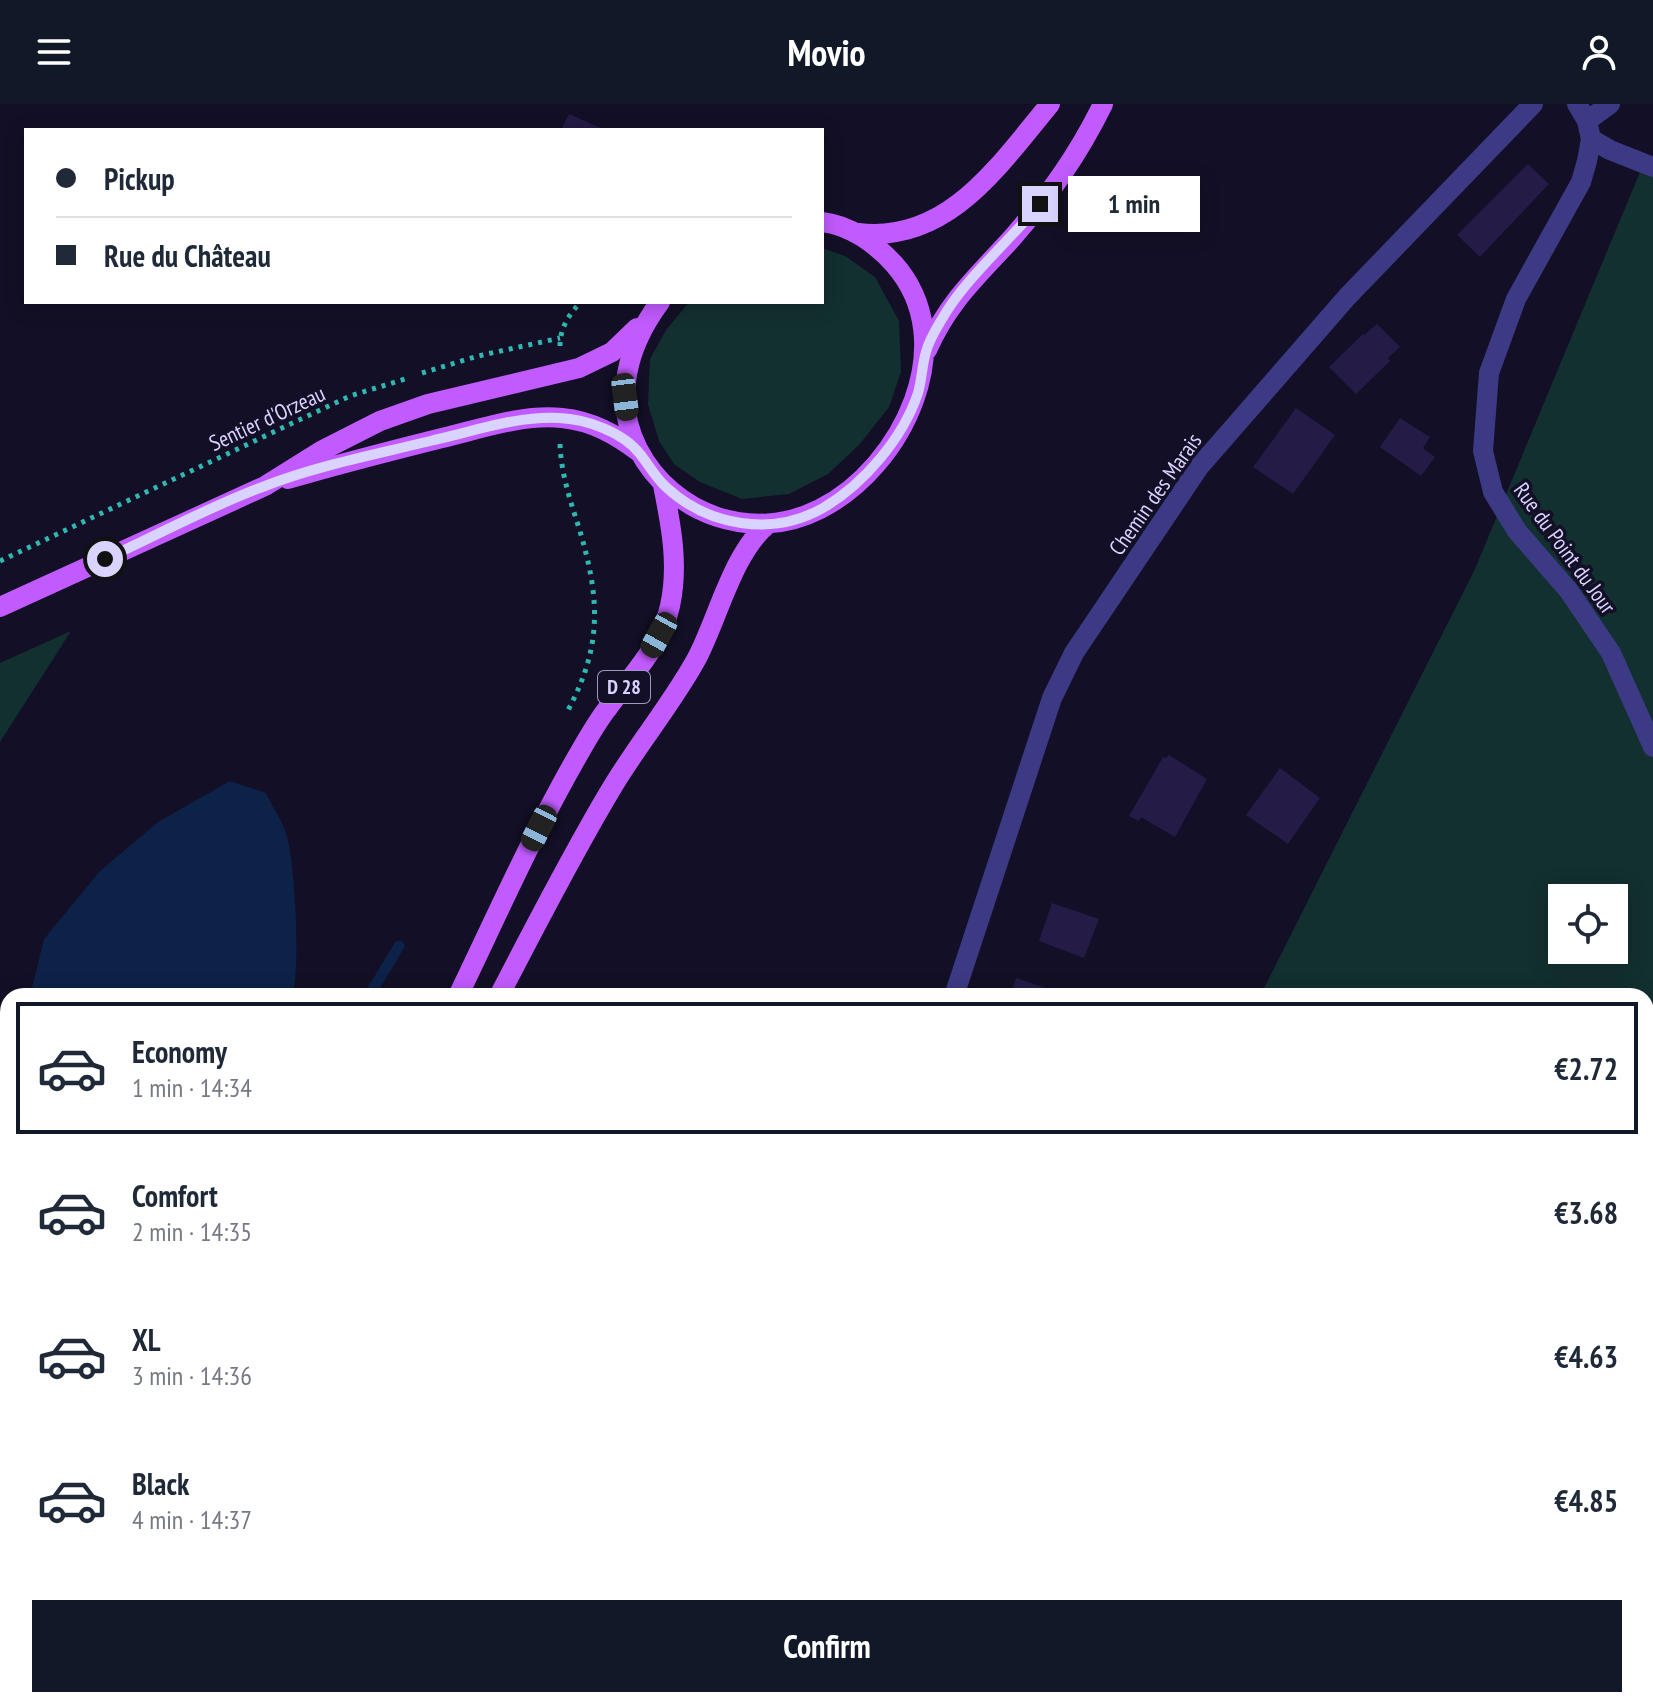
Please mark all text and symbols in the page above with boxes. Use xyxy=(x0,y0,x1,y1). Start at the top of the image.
text: Movio xyxy=(787,29,866,76)
icon: menu xyxy=(32,30,76,74)
icon: person xyxy=(1577,30,1621,74)
text: Pickup xyxy=(104,159,175,198)
callout: 1 min xyxy=(1068,176,1200,232)
route end xyxy=(1022,186,1058,222)
text: 1 min xyxy=(1108,187,1160,220)
text: Rue du Château xyxy=(104,236,271,275)
car xyxy=(610,372,640,422)
street label: Sentier d'Orzeau xyxy=(205,379,329,457)
street label: Chemin des Marais xyxy=(1103,427,1207,561)
street label: Rue du Point du Jour xyxy=(1508,477,1622,619)
route start xyxy=(87,541,123,577)
car xyxy=(637,608,681,662)
road number: D 28 xyxy=(598,671,650,703)
car xyxy=(517,801,561,855)
map controls xyxy=(1548,884,1628,964)
button: locate xyxy=(1548,884,1628,964)
icon: car xyxy=(36,1032,108,1104)
text: Economy xyxy=(132,1032,227,1071)
text: €2.72 xyxy=(1554,1049,1618,1088)
text: 1 min · 14:34 xyxy=(132,1071,252,1104)
icon: car xyxy=(36,1176,108,1248)
text: Comfort xyxy=(132,1176,218,1215)
text: €3.68 xyxy=(1554,1193,1618,1232)
text: 2 min · 14:35 xyxy=(132,1215,252,1248)
icon: car xyxy=(36,1320,108,1392)
text: XL xyxy=(132,1320,161,1359)
text: €4.63 xyxy=(1554,1337,1618,1376)
text: 3 min · 14:36 xyxy=(132,1359,252,1392)
icon: car xyxy=(36,1464,108,1536)
text: Black xyxy=(132,1464,189,1503)
text: €4.85 xyxy=(1554,1481,1618,1520)
text: 4 min · 14:37 xyxy=(132,1503,252,1536)
button: Confirm xyxy=(32,1600,1622,1692)

